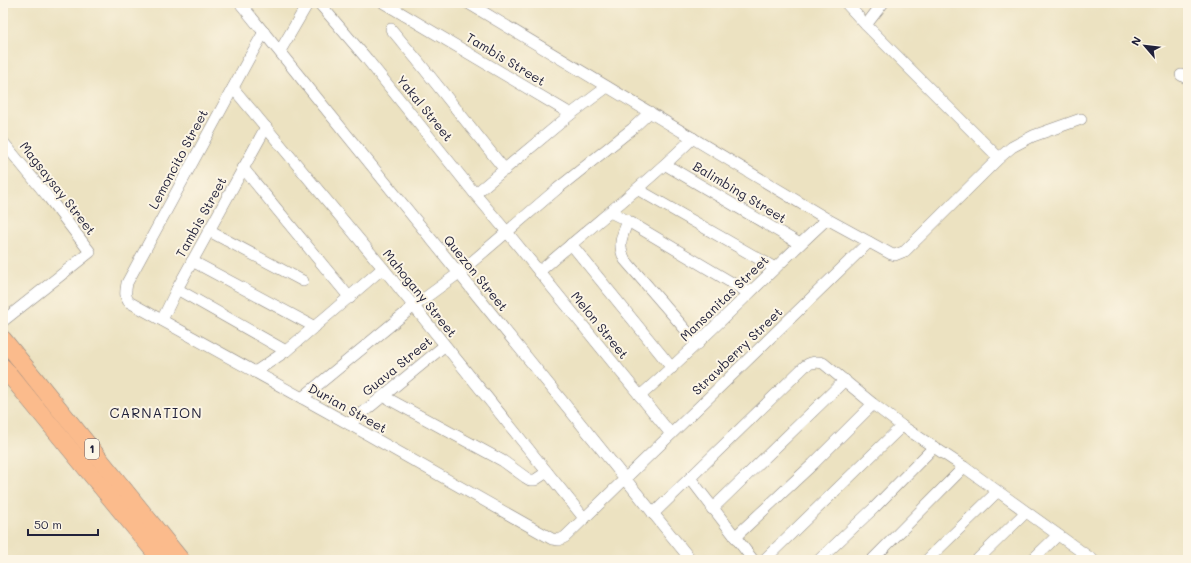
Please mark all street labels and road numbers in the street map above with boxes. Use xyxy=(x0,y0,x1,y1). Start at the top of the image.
street label: Tambis Street xyxy=(463,28,549,89)
street label: Yakal Street xyxy=(393,71,457,144)
street label: Lemoncito Street xyxy=(144,106,211,212)
street label: Magsaysay Street xyxy=(17,138,100,238)
street label: Balimbing Street xyxy=(690,157,790,226)
street label: Tambis Street xyxy=(171,173,230,260)
street label: Quezon Street xyxy=(441,231,512,314)
street label: Mahogany Street xyxy=(380,245,461,340)
street label: Mansanitas Street xyxy=(676,251,772,344)
street label: Melon Street xyxy=(568,287,633,362)
street label: Strawberry Street xyxy=(688,303,786,398)
street label: Guava Street xyxy=(358,332,435,399)
street label: Durian Street xyxy=(306,379,391,436)
road number: 1 xyxy=(85,439,99,459)

